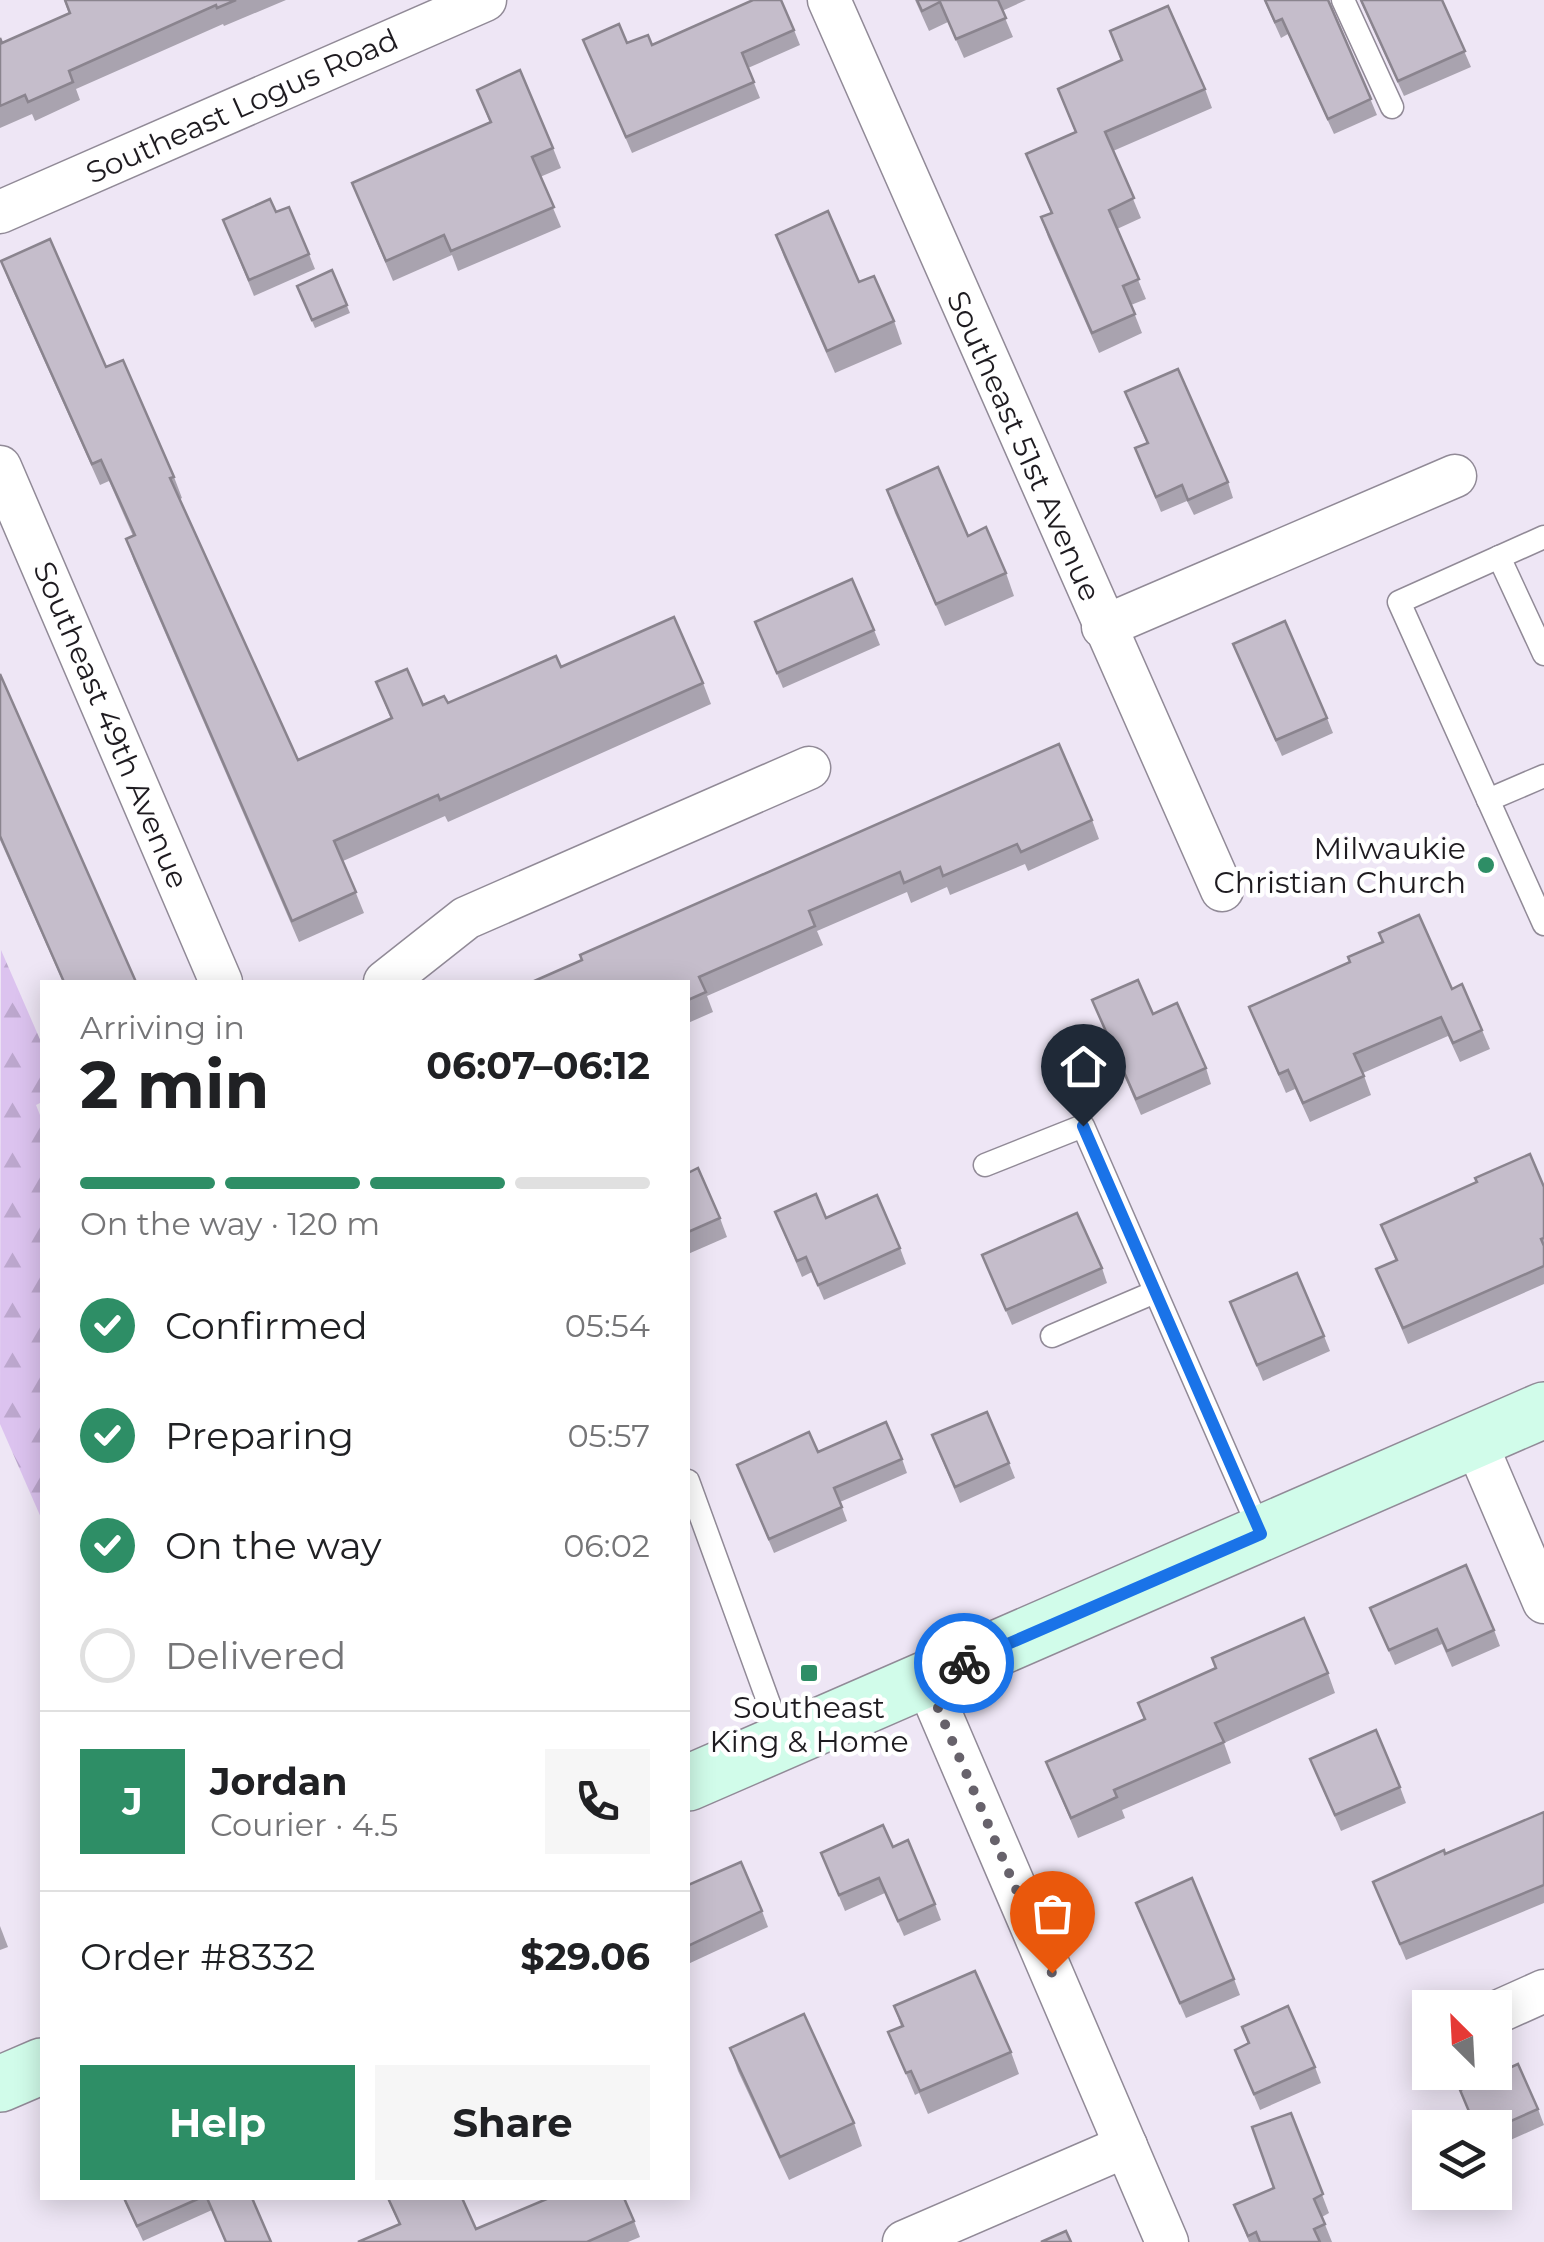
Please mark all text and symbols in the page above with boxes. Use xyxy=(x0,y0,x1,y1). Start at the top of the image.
street label: Southeast Logus Road xyxy=(80,20,404,192)
street label: Southeast 51st Avenue xyxy=(939,285,1109,607)
street label: Southeast 49th Avenue xyxy=(25,556,197,894)
place label: Milwaukie Christian Church xyxy=(1214,830,1466,901)
marker: Milwaukie Christian Church xyxy=(1475,854,1497,876)
text: Arriving in xyxy=(80,1008,245,1047)
pin xyxy=(1041,1024,1126,1127)
icon: home xyxy=(1056,1039,1111,1094)
text: 06:07–06:12 xyxy=(426,1042,650,1089)
text: 2 min xyxy=(80,1045,269,1124)
text: On the way · 120 m xyxy=(80,1204,380,1243)
icon: check xyxy=(80,1298,135,1353)
text: Confirmed xyxy=(165,1302,368,1349)
text: 05:54 xyxy=(565,1306,650,1345)
icon: check xyxy=(80,1408,135,1463)
text: Preparing xyxy=(165,1412,354,1459)
text: 05:57 xyxy=(567,1416,650,1455)
icon: check xyxy=(80,1518,135,1573)
text: On the way xyxy=(165,1522,382,1569)
text: 06:02 xyxy=(563,1526,650,1565)
courier xyxy=(914,1613,1014,1713)
text: Delivered xyxy=(165,1632,346,1679)
icon: bike xyxy=(937,1636,992,1691)
marker: Southeast King & Home xyxy=(798,1662,820,1684)
place label: Southeast King & Home xyxy=(709,1689,909,1760)
button: phone xyxy=(545,1749,650,1854)
text: Jordan xyxy=(210,1758,348,1805)
text: J xyxy=(122,1778,143,1825)
text: Courier · 4.5 xyxy=(210,1805,398,1844)
pin xyxy=(1010,1871,1095,1974)
icon: bag xyxy=(1025,1886,1080,1941)
text: Order #8332 xyxy=(80,1933,315,1980)
text: $29.06 xyxy=(520,1933,650,1980)
north arrow xyxy=(1412,1990,1512,2090)
map controls xyxy=(1412,1990,1512,2210)
button: Help xyxy=(80,2065,355,2180)
button: Share xyxy=(375,2065,650,2180)
button: layers xyxy=(1412,2110,1512,2210)

